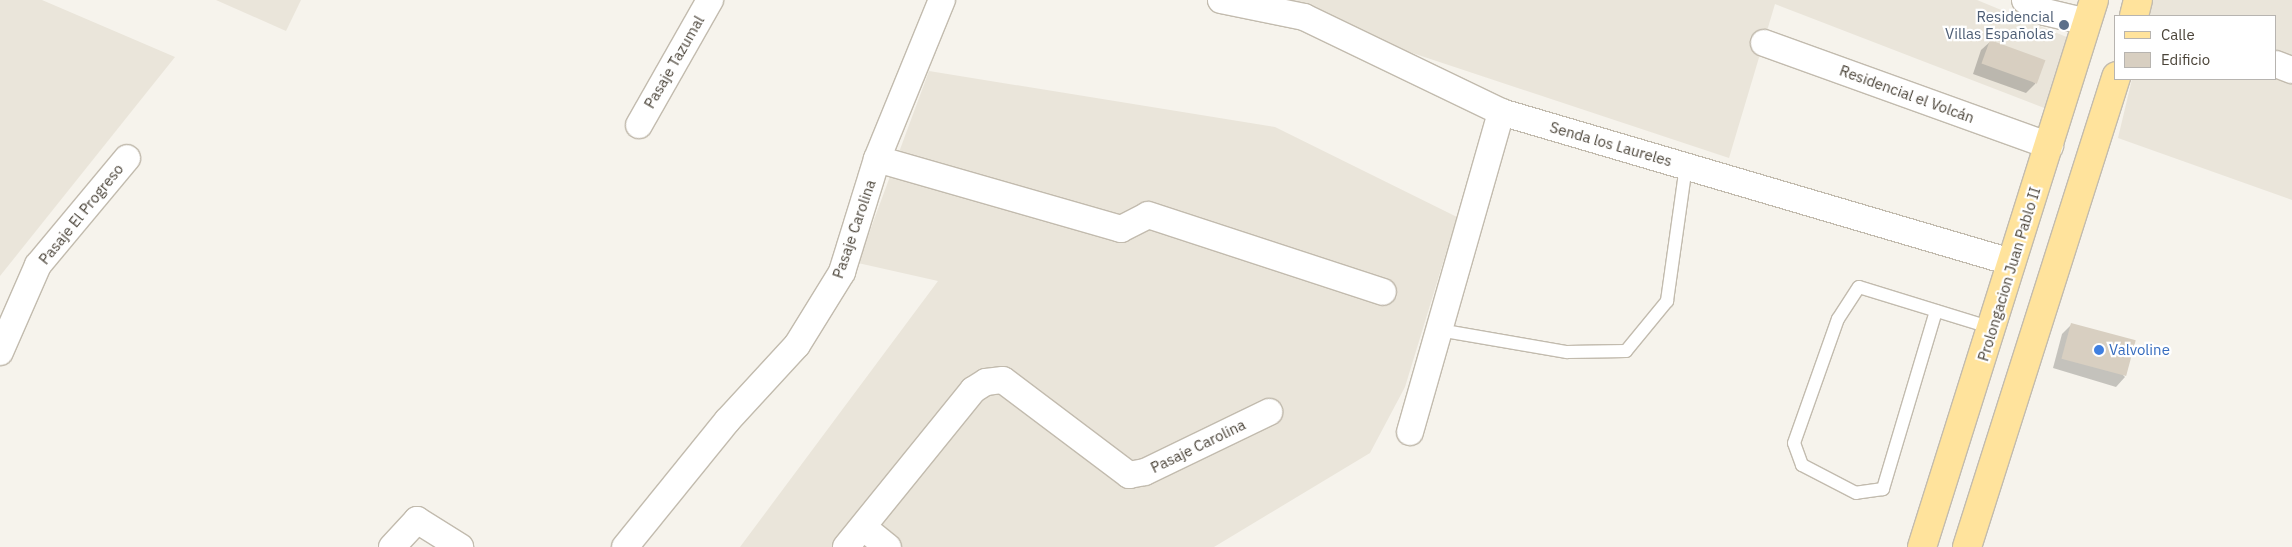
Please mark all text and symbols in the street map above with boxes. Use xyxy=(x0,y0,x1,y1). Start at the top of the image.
place label: Residencial Villas Españolas xyxy=(1945,7,2054,42)
street label: Pasaje Tazumal xyxy=(640,12,708,112)
legend xyxy=(2114,15,2277,80)
marker: Residencial Villas Españolas xyxy=(2058,19,2070,31)
text: Calle xyxy=(2161,25,2195,44)
text: Edificio xyxy=(2161,50,2210,69)
street label: Residencial el Volcán xyxy=(1837,61,1977,127)
street label: Senda los Laureles xyxy=(1548,118,1674,170)
street label: Pasaje El Progreso xyxy=(35,160,127,268)
street label: Pasaje Carolina xyxy=(829,177,879,281)
street label: Prolongacion Juan Pablo II xyxy=(1974,185,2044,363)
place label: Valvoline xyxy=(2109,341,2170,359)
marker: Valvoline xyxy=(2093,344,2105,356)
street label: Pasaje Carolina xyxy=(1148,415,1248,477)

